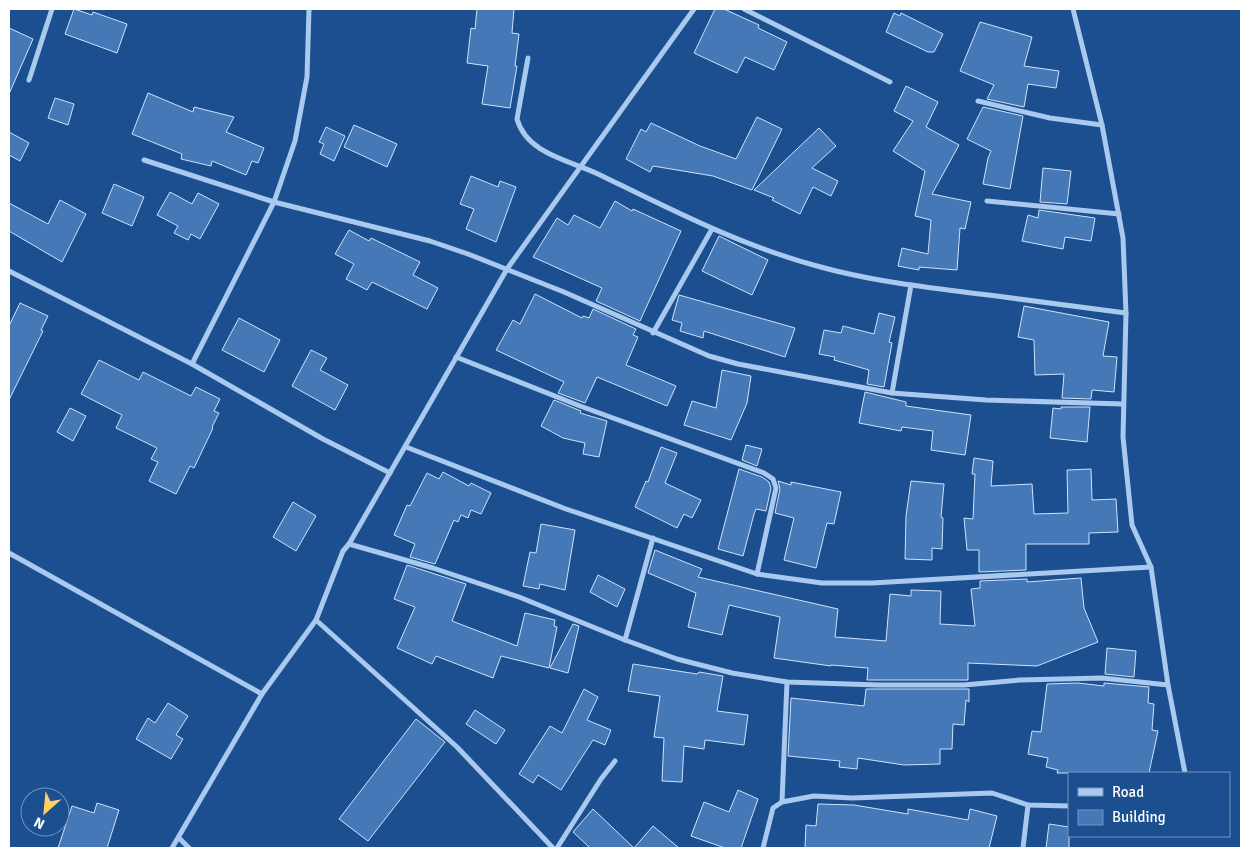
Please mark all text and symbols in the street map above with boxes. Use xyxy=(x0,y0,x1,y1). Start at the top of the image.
legend xyxy=(1068,772,1230,837)
text: Road xyxy=(1112,783,1144,801)
north arrow xyxy=(20,787,70,837)
text: Building xyxy=(1112,808,1166,826)
text: N xyxy=(31,813,48,833)

